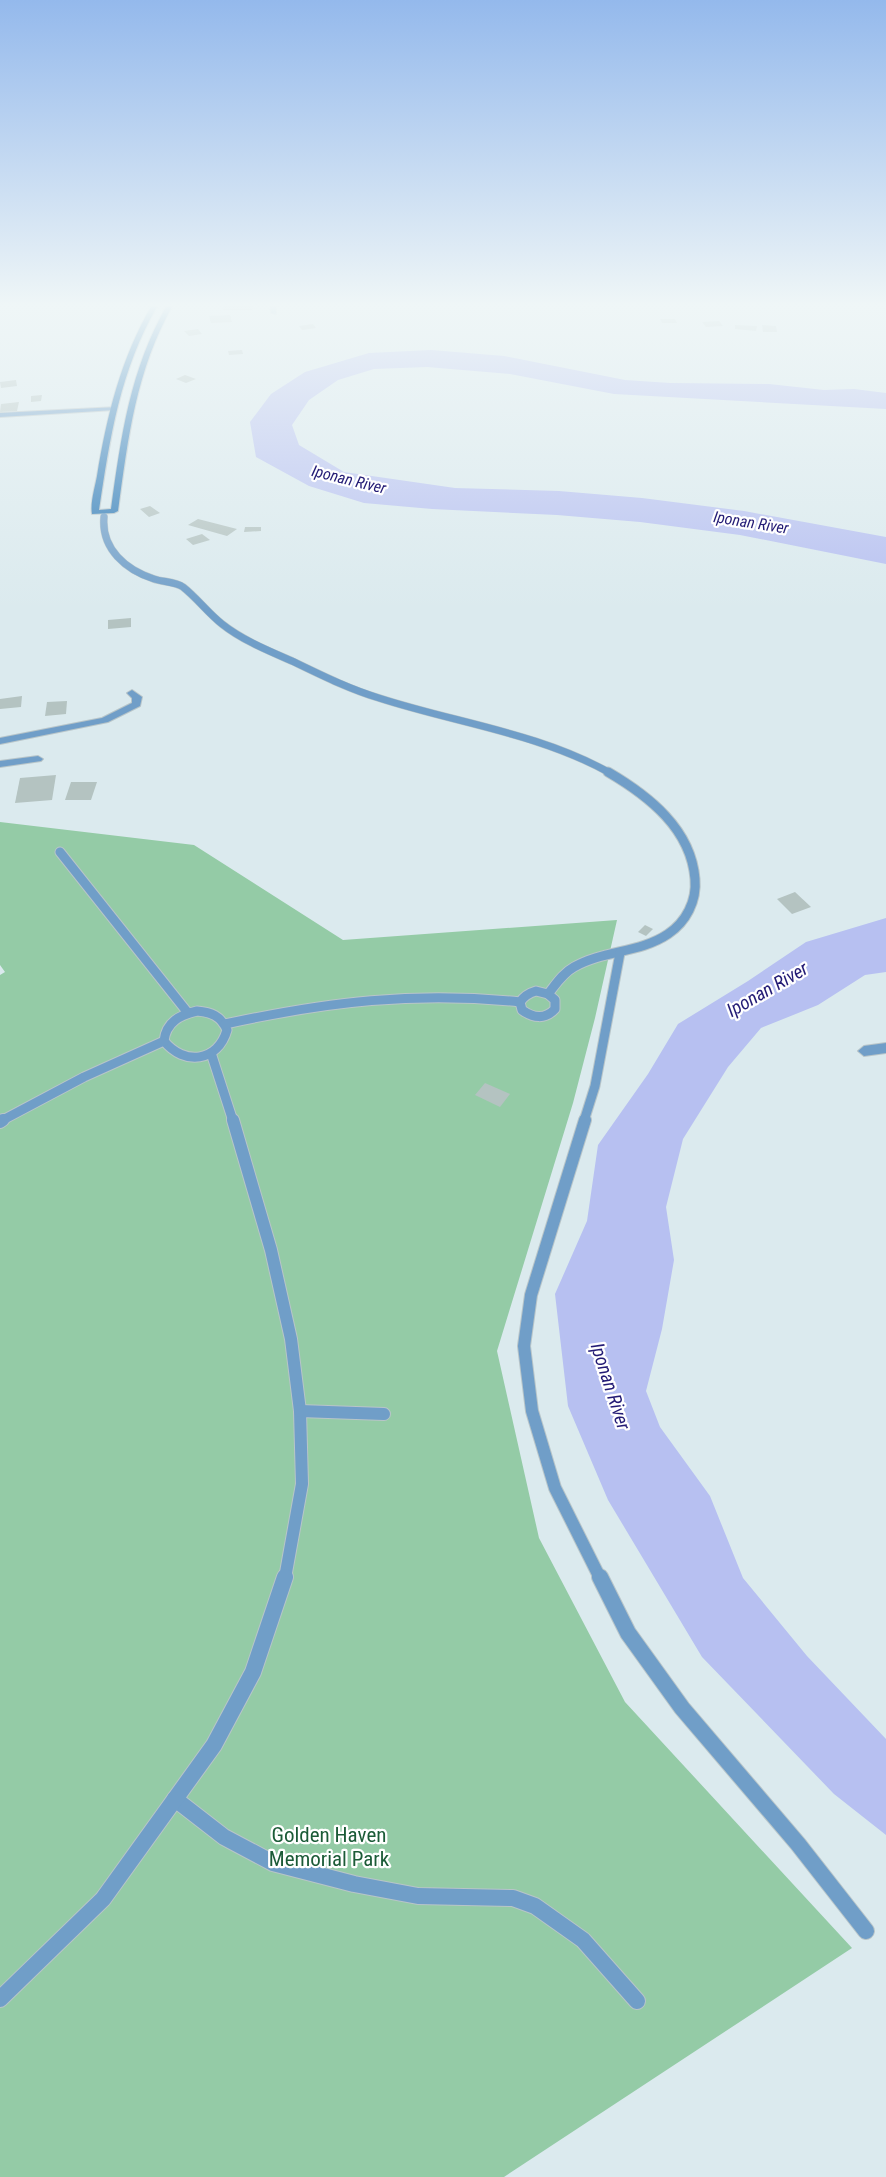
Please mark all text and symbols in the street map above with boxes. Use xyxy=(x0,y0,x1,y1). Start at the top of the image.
water label: Iponan River xyxy=(310,461,389,498)
water label: Iponan River xyxy=(712,507,791,538)
water label: Iponan River xyxy=(723,957,812,1022)
water label: Iponan River xyxy=(586,1340,635,1433)
park label: Golden Haven Memorial Park xyxy=(269,1823,390,1871)

